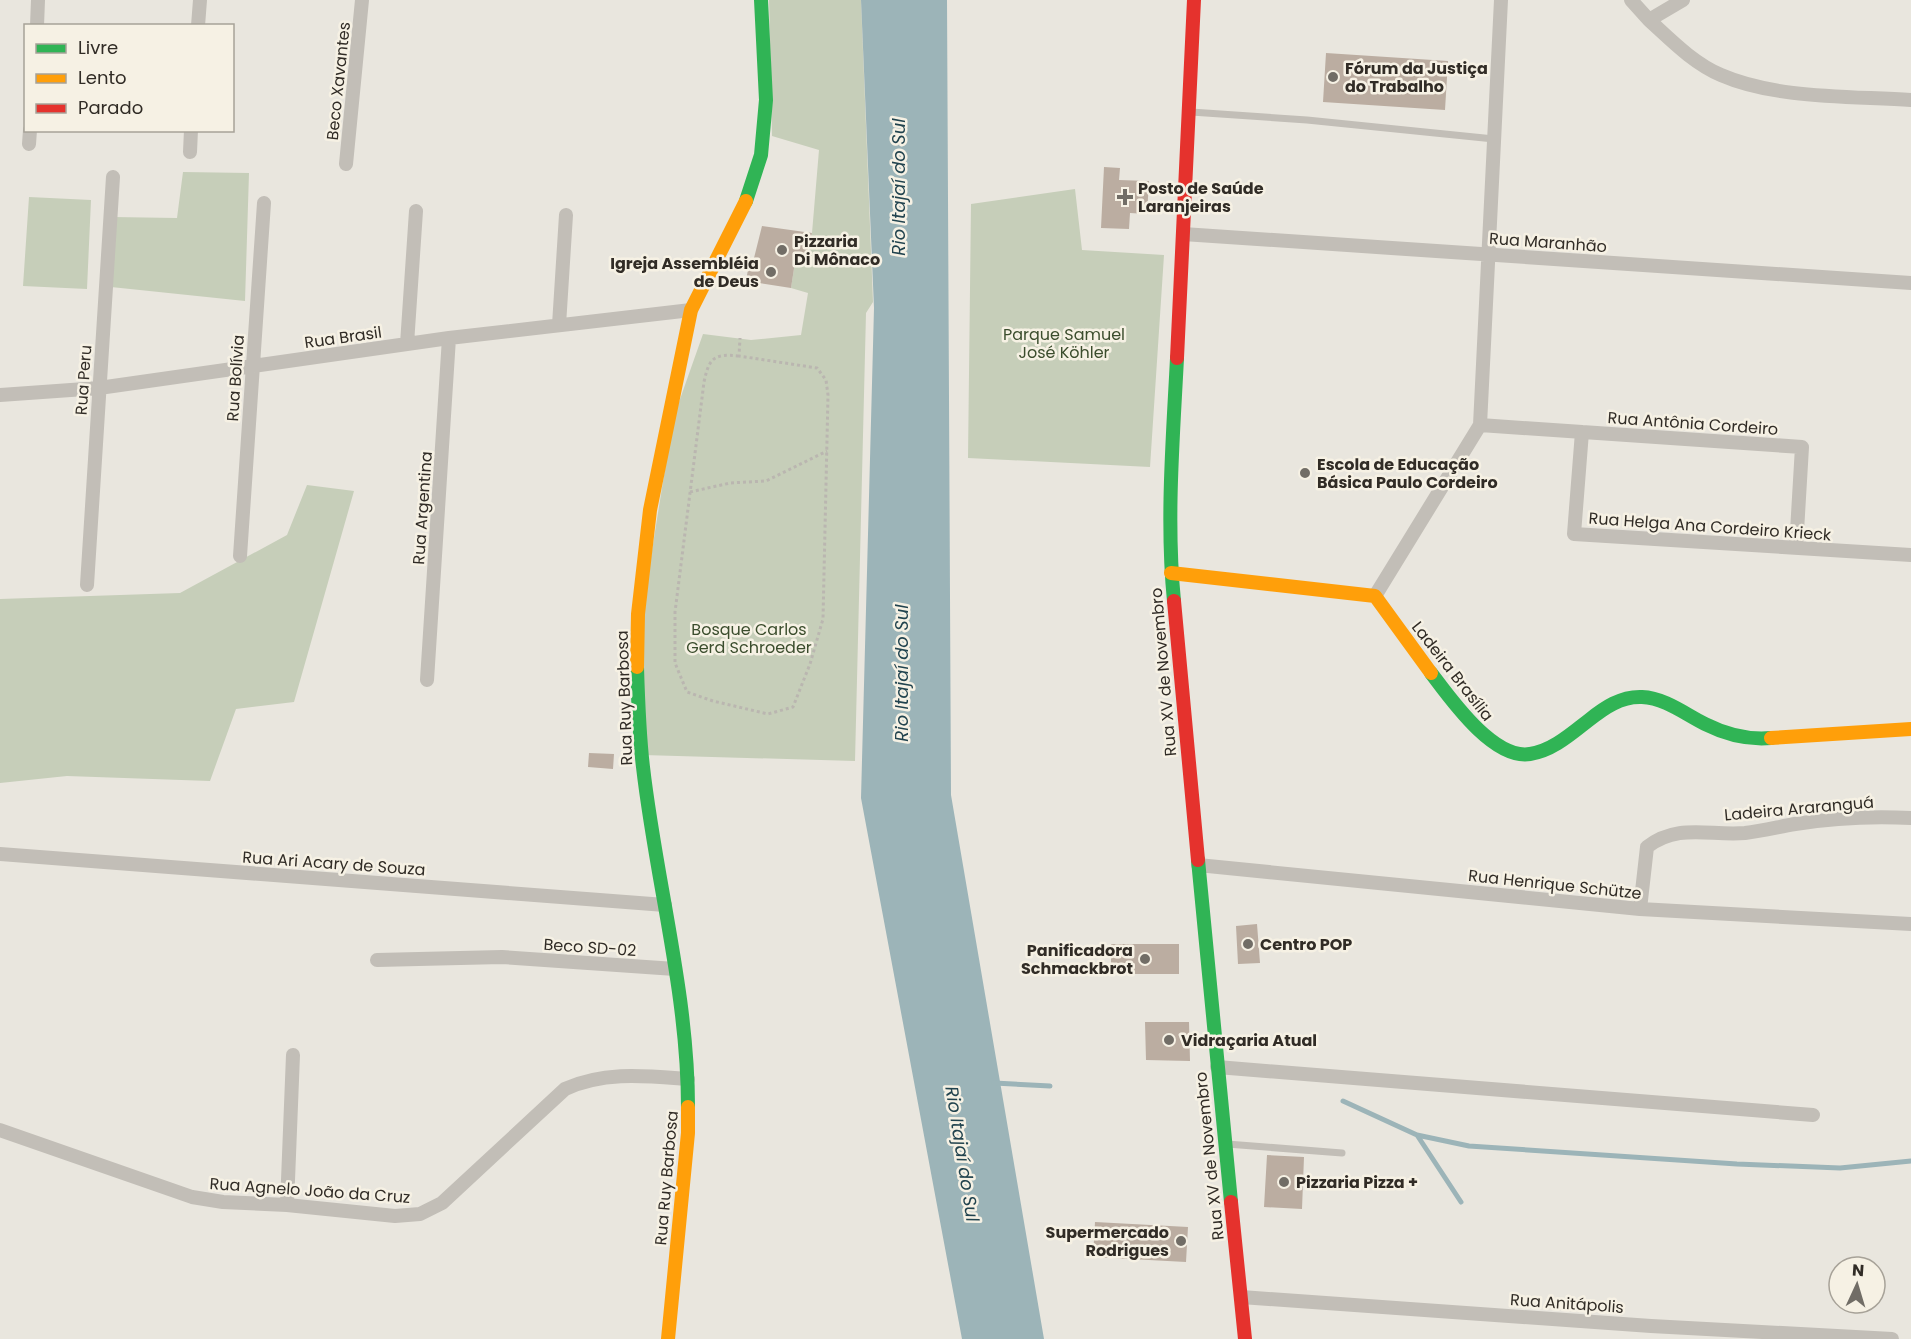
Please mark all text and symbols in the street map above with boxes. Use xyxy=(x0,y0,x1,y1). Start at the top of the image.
street label: Beco Xavantes xyxy=(321,21,356,141)
legend xyxy=(24,24,234,132)
text: Livre xyxy=(78,35,118,60)
place label: Fórum da Justiça do Trabalho xyxy=(1345,57,1488,98)
text: Lento xyxy=(78,65,127,90)
marker: Fórum da Justiça do Trabalho xyxy=(1326,70,1340,84)
text: Parado xyxy=(78,95,143,120)
water label: Rio Itajaí do Sul xyxy=(886,118,911,256)
place label: Posto de Saúde Laranjeiras xyxy=(1138,177,1264,218)
marker: Posto de Saúde Laranjeiras xyxy=(1116,188,1134,206)
street label: Rua Maranhão xyxy=(1488,227,1608,258)
place label: Pizzaria Di Mônaco xyxy=(794,230,880,271)
marker: Pizzaria Di Mônaco xyxy=(775,243,789,257)
place label: Igreja Assembléia de Deus xyxy=(610,252,759,293)
marker: Igreja Assembléia de Deus xyxy=(764,265,778,279)
street label: Rua Brasil xyxy=(303,321,383,354)
park label: Parque Samuel José Köhler xyxy=(1003,323,1125,364)
street label: Rua Bolívia xyxy=(221,334,250,422)
street label: Rua Peru xyxy=(70,344,97,416)
street label: Rua Antônia Cordeiro xyxy=(1607,406,1779,441)
street label: Rua Argentina xyxy=(407,451,438,566)
place label: Escola de Educação Básica Paulo Cordeiro xyxy=(1317,453,1498,494)
marker: Escola de Educação Básica Paulo Cordeiro xyxy=(1298,466,1312,480)
street label: Rua Helga Ana Cordeiro Krieck xyxy=(1588,507,1833,547)
street label: Rua XV de Novembro xyxy=(1145,587,1182,757)
water label: Rio Itajaí do Sul xyxy=(889,604,914,742)
street label: Ladeira Brasília xyxy=(1406,617,1499,726)
park label: Bosque Carlos Gerd Schroeder xyxy=(686,618,812,659)
street label: Rua Ruy Barbosa xyxy=(611,630,638,766)
street label: Ladeira Araranguá xyxy=(1723,791,1875,826)
street label: Rua Ari Acary de Souza xyxy=(242,846,426,881)
street label: Rua Henrique Schütze xyxy=(1467,864,1643,905)
street label: Beco SD-02 xyxy=(543,933,637,962)
place label: Centro POP xyxy=(1260,933,1352,956)
marker: Centro POP xyxy=(1241,937,1255,951)
place label: Panificadora Schmackbrot xyxy=(1021,939,1133,980)
marker: Panificadora Schmackbrot xyxy=(1138,952,1152,966)
place label: Vidraçaria Atual xyxy=(1181,1029,1317,1052)
marker: Vidraçaria Atual xyxy=(1162,1033,1176,1047)
street label: Rua XV de Novembro xyxy=(1189,1071,1230,1241)
water label: Rio Itajaí do Sul xyxy=(939,1084,986,1224)
street label: Rua Ruy Barbosa xyxy=(649,1110,684,1246)
place label: Pizzaria Pizza + xyxy=(1296,1171,1418,1194)
street label: Rua Agnelo João da Cruz xyxy=(209,1172,411,1209)
marker: Pizzaria Pizza + xyxy=(1277,1175,1291,1189)
place label: Supermercado Rodrigues xyxy=(1046,1221,1169,1262)
marker: Supermercado Rodrigues xyxy=(1174,1234,1188,1248)
north arrow xyxy=(1827,1255,1887,1315)
text: N xyxy=(1851,1259,1865,1282)
street label: Rua Anitápolis xyxy=(1509,1288,1625,1319)

